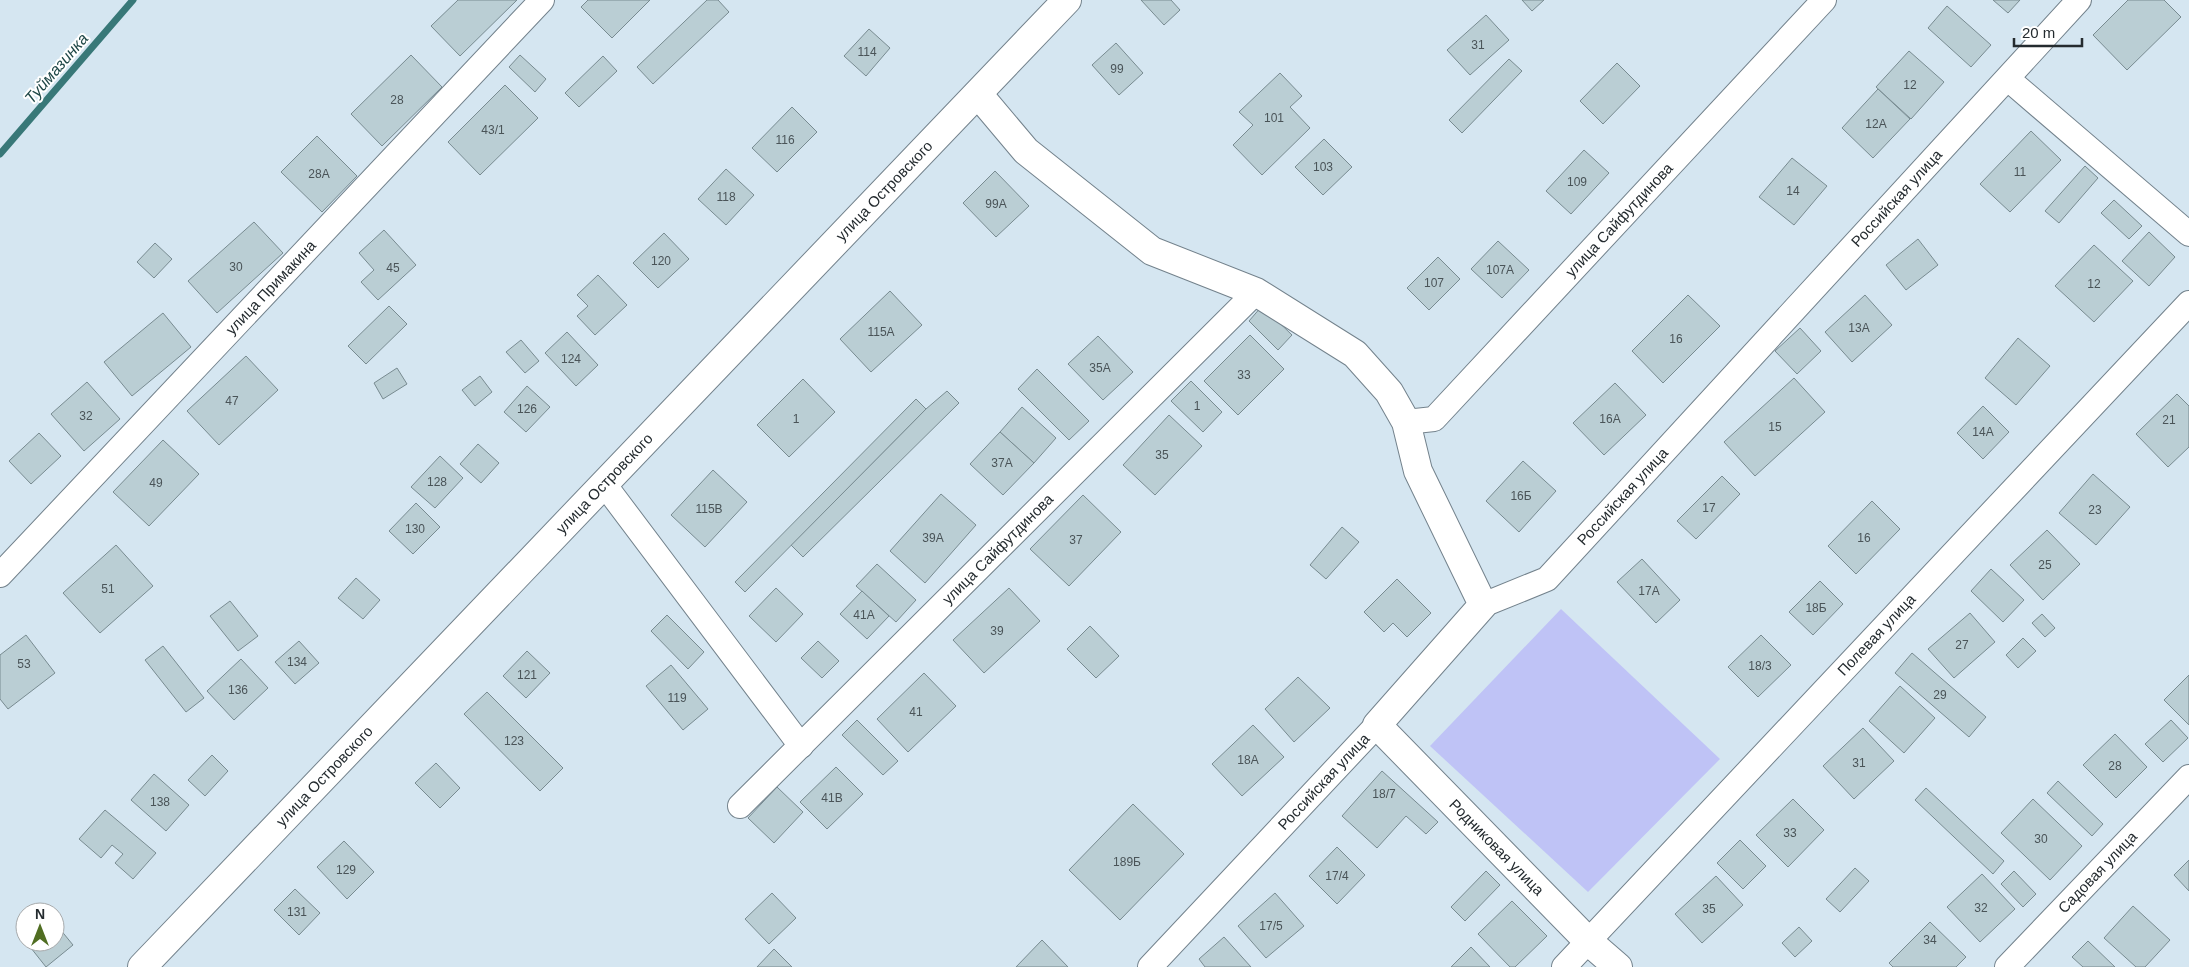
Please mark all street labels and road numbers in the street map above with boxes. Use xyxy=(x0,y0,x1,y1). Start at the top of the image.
street label: улица Островского xyxy=(832,137,936,244)
street label: Российская улица xyxy=(1848,145,1946,250)
street label: улица Сайфутдинова xyxy=(1562,159,1676,280)
street label: улица Примакина xyxy=(222,236,319,338)
street label: улица Островского xyxy=(552,430,656,537)
street label: Российская улица xyxy=(1574,444,1672,548)
street label: улица Сайфутдинова xyxy=(939,490,1057,607)
street label: Полевая улица xyxy=(1834,590,1919,679)
street label: улица Островского xyxy=(272,722,376,829)
street label: Российская улица xyxy=(1274,729,1373,833)
street label: Родниковая улица xyxy=(1446,795,1548,899)
street label: Садовая улица xyxy=(2054,827,2141,916)

